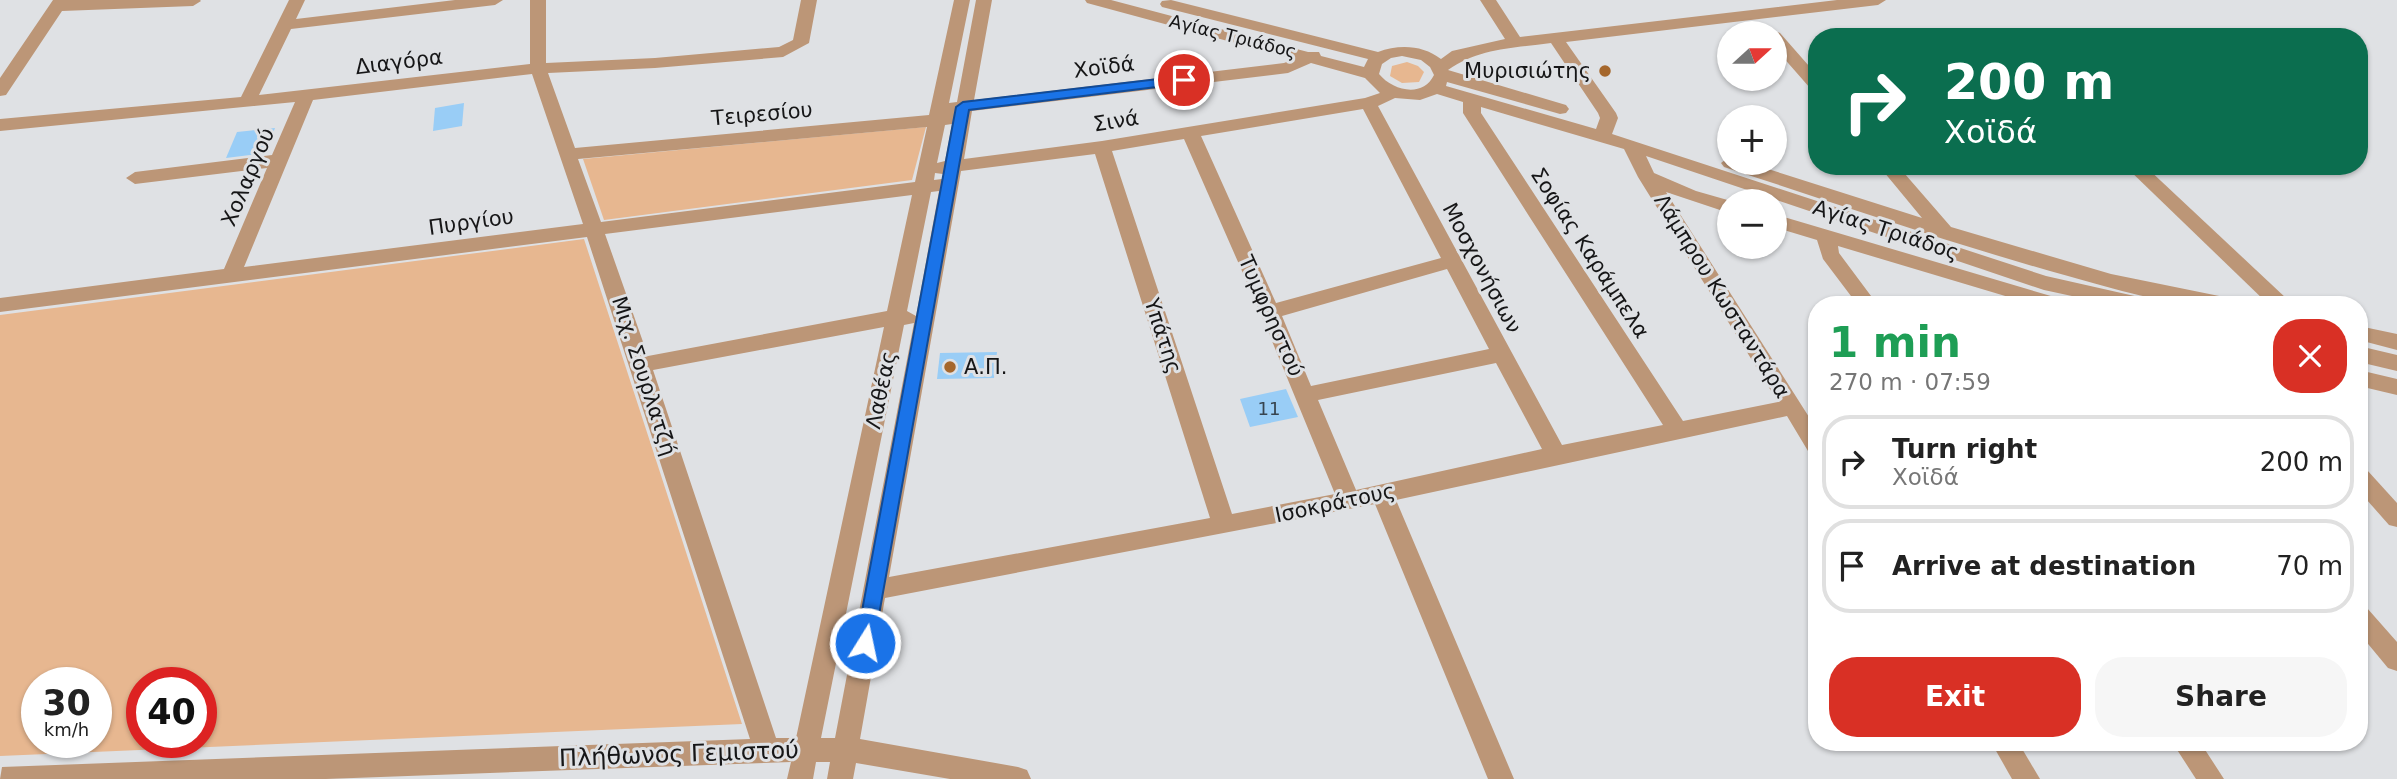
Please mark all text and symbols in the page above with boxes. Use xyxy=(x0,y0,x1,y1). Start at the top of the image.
street label: Αγίας Τριάδος xyxy=(1167,10,1299,62)
north arrow xyxy=(1717,21,1787,91)
map controls xyxy=(1717,21,1787,259)
street label: Διαγόρα xyxy=(354,45,444,79)
pin xyxy=(1154,50,1214,110)
street label: Χοϊδά xyxy=(1072,51,1136,83)
text: 200 m xyxy=(1944,54,2114,111)
icon: right xyxy=(1829,56,1920,147)
place label: Μυρισιώτης xyxy=(1464,59,1591,83)
icon: arrive xyxy=(1165,61,1203,99)
marker: Μυρισιώτης xyxy=(1597,63,1613,79)
street label: Τειρεσίου xyxy=(709,98,814,130)
button: + xyxy=(1717,105,1787,175)
street label: Σινά xyxy=(1091,106,1141,136)
text: Χοϊδά xyxy=(1944,113,2037,151)
street label: Χολαργού xyxy=(217,124,279,230)
street label: Σοφίας Καράμπελα xyxy=(1526,163,1654,343)
button: − xyxy=(1717,189,1787,259)
street label: Λάμπρου Κωσταντάρα xyxy=(1649,190,1795,402)
street label: Αγίας Τριάδος xyxy=(1810,195,1962,265)
street label: Μοσχονήσιων xyxy=(1438,199,1526,337)
street label: Πυργίου xyxy=(427,204,515,240)
street label: Τυμφρηστού xyxy=(1233,251,1308,380)
street label: Μιχ. Σουρλατζή xyxy=(607,293,681,459)
street label: Υπάτης xyxy=(1139,294,1186,377)
text: 1 min xyxy=(1829,318,1961,367)
button: close xyxy=(2273,319,2347,393)
street label: Λαθέας xyxy=(861,349,901,431)
place label: Α.Π. xyxy=(964,355,1008,379)
marker: Α.Π. xyxy=(942,359,958,375)
text: 270 m · 07:59 xyxy=(1829,369,1991,395)
house number: 11 xyxy=(1258,398,1280,419)
text: Turn right xyxy=(1892,434,2037,464)
icon: right xyxy=(1833,443,1871,481)
text: 200 m xyxy=(2260,447,2343,477)
text: Χοϊδά xyxy=(1892,464,1959,490)
street label: Ισοκράτους xyxy=(1273,479,1397,527)
icon: arrive xyxy=(1833,547,1871,585)
text: Arrive at destination xyxy=(1892,551,2196,581)
text: 70 m xyxy=(2276,551,2343,581)
position arrow xyxy=(828,606,902,680)
button: Exit xyxy=(1829,657,2081,737)
button: Share xyxy=(2095,657,2347,737)
speed limit sign: 40 xyxy=(126,667,217,758)
text: 30 xyxy=(42,683,91,723)
text: km/h xyxy=(44,719,89,740)
street label: Πλήθωνος Γεμιστού xyxy=(559,736,799,772)

